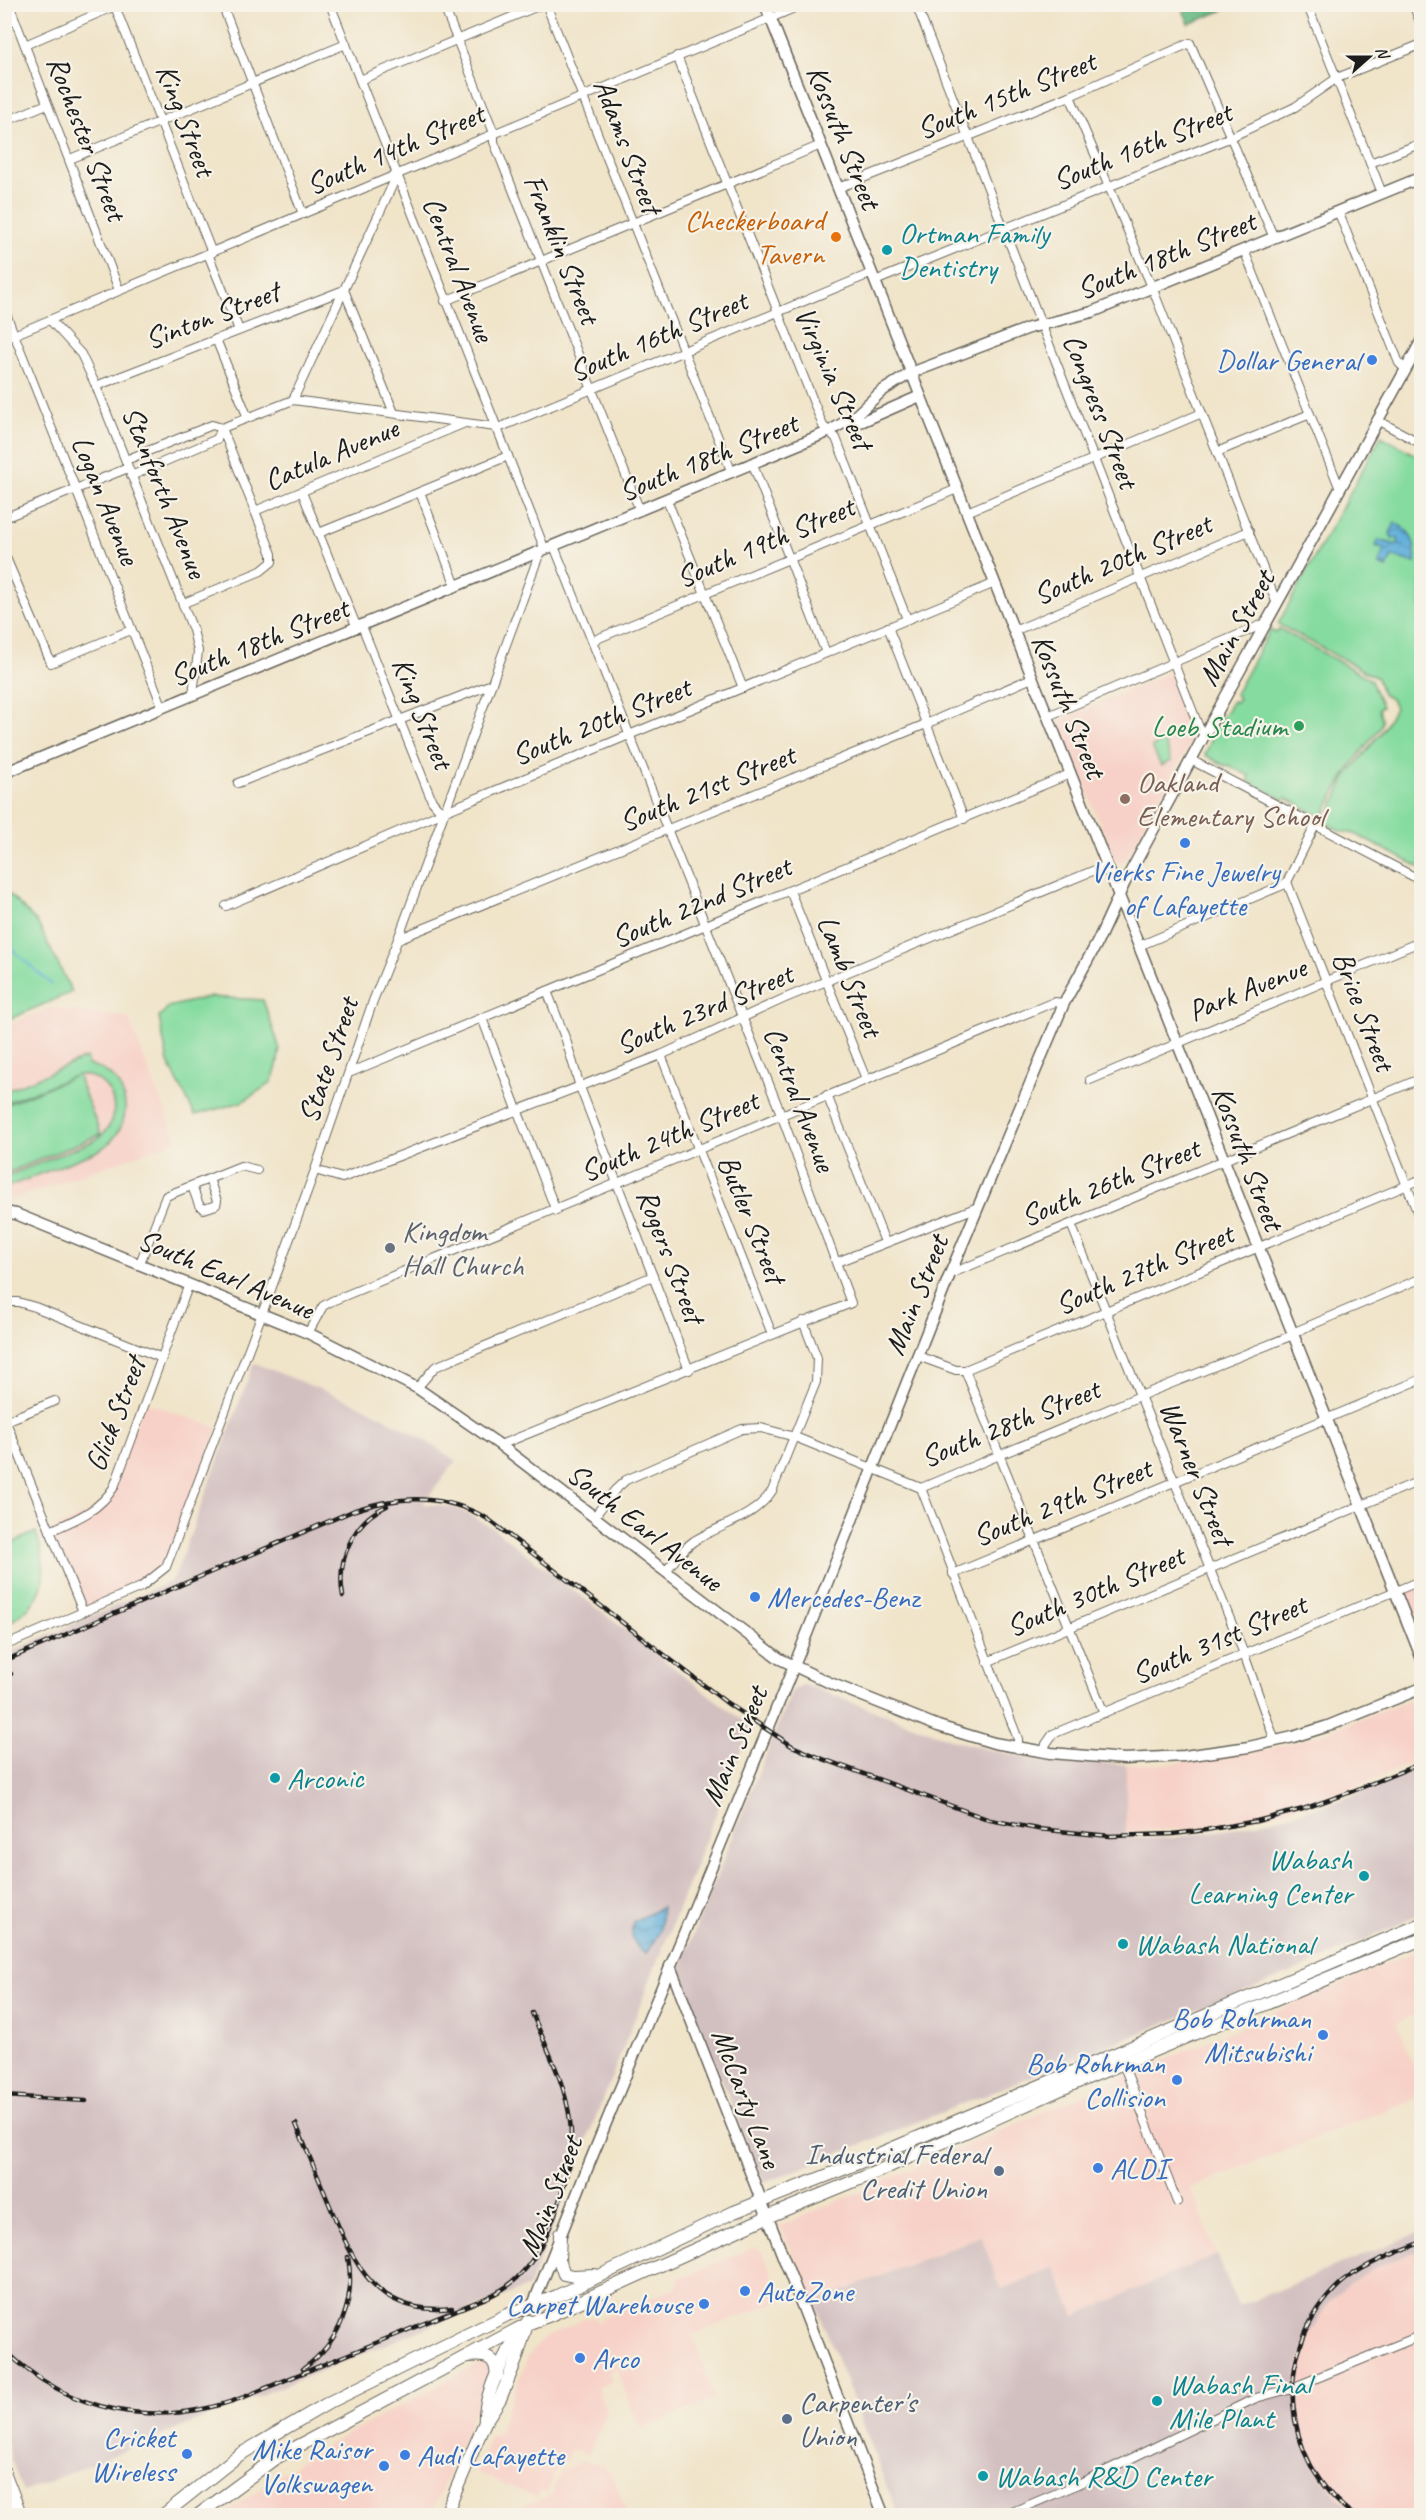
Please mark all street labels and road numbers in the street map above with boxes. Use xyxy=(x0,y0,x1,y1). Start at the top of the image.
street label: South 15th Street xyxy=(911,41,1104,148)
street label: Rochester Street xyxy=(38,50,137,228)
street label: King Street xyxy=(147,59,226,184)
street label: Kossuth Street xyxy=(798,60,891,217)
street label: Adams Street xyxy=(585,73,672,222)
street label: South 16th Street xyxy=(1047,92,1240,199)
street label: South 14th Street xyxy=(300,93,492,203)
street label: Franklin Street xyxy=(515,169,610,332)
street label: Central Avenue xyxy=(414,191,505,349)
street label: South 18th Street xyxy=(1071,201,1264,308)
street label: Sinton Street xyxy=(139,271,288,358)
street label: South 16th Street xyxy=(563,280,755,390)
street label: Virginia Street xyxy=(786,301,884,459)
street label: Congress Street xyxy=(1054,329,1149,496)
street label: Stanforth Avenue xyxy=(113,401,217,585)
street label: South 18th Street xyxy=(613,403,806,510)
street label: Catula Avenue xyxy=(258,408,406,499)
street label: Logan Avenue xyxy=(63,430,150,572)
street label: South 19th Street xyxy=(670,486,862,596)
street label: South 20th Street xyxy=(1027,503,1219,613)
street label: Main Street xyxy=(1189,561,1285,692)
street label: South 18th Street xyxy=(164,588,357,695)
street label: Kossuth Street xyxy=(1023,629,1116,786)
street label: King Street xyxy=(383,652,464,777)
street label: South 20th Street xyxy=(506,667,699,774)
street label: South 21st Street xyxy=(614,734,803,840)
street label: South 22nd Street xyxy=(606,846,799,957)
street label: Lamb Street xyxy=(808,910,893,1045)
street label: Brice Street xyxy=(1324,946,1405,1079)
street label: Park Avenue xyxy=(1182,947,1314,1030)
street label: South 23rd Street xyxy=(610,954,801,1063)
street label: State Street xyxy=(289,990,368,1128)
street label: Central Avenue xyxy=(755,1021,846,1179)
street label: South 24th Street xyxy=(574,1080,766,1190)
street label: Kossuth Street xyxy=(1203,1080,1294,1238)
street label: South 26th Street xyxy=(1015,1128,1208,1235)
street label: Butler Street xyxy=(709,1149,796,1292)
street label: Rogers Street xyxy=(628,1184,715,1332)
street label: South 27th Street xyxy=(1049,1213,1241,1323)
street label: South Earl Avenue xyxy=(132,1220,322,1329)
street label: Main Street xyxy=(875,1227,958,1360)
street label: Glick Street xyxy=(76,1348,156,1476)
street label: South 28th Street xyxy=(915,1369,1108,1476)
street label: Warner Street xyxy=(1151,1395,1245,1554)
street label: South 29th Street xyxy=(967,1448,1160,1555)
street label: South Earl Avenue xyxy=(560,1454,732,1601)
street label: South 30th Street xyxy=(1000,1535,1192,1645)
street label: South 31st Street xyxy=(1126,1584,1315,1693)
street label: Main Street xyxy=(692,1678,777,1811)
street label: McCarty Lane xyxy=(703,2023,792,2175)
street label: Main Street xyxy=(509,2128,592,2261)

